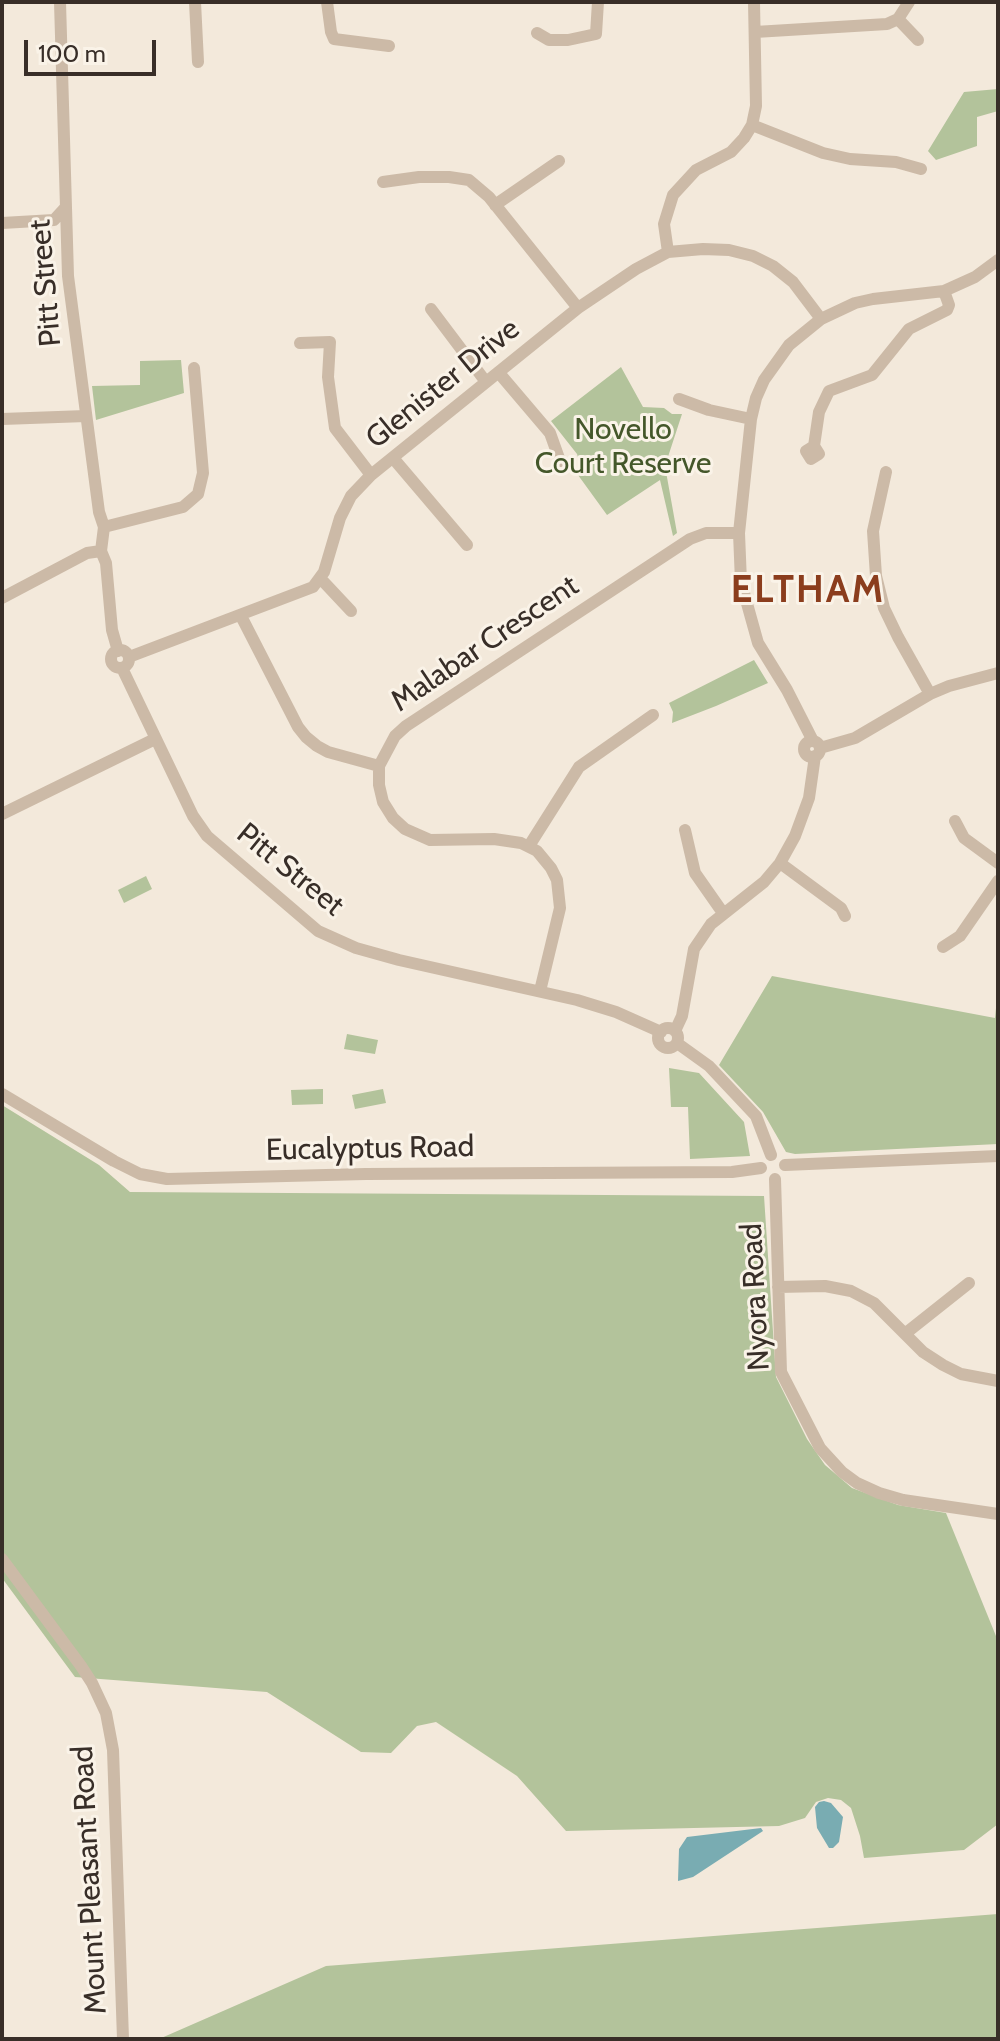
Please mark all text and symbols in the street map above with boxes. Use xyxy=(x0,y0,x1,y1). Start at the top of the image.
scale bar xyxy=(28,24,160,74)
text: 100 m xyxy=(38,39,106,68)
street label: Pitt Street xyxy=(23,218,69,348)
street label: Glenister Drive xyxy=(359,311,527,457)
park label: Novello Court Reserve xyxy=(535,412,711,482)
street label: Malabar Crescent xyxy=(385,568,585,720)
district label: ELTHAM xyxy=(731,568,885,614)
street label: Pitt Street xyxy=(229,816,351,924)
street label: Eucalyptus Road xyxy=(265,1129,475,1169)
street label: Nyora Road xyxy=(734,1222,778,1372)
street label: Mount Pleasant Road xyxy=(65,1745,115,2015)

